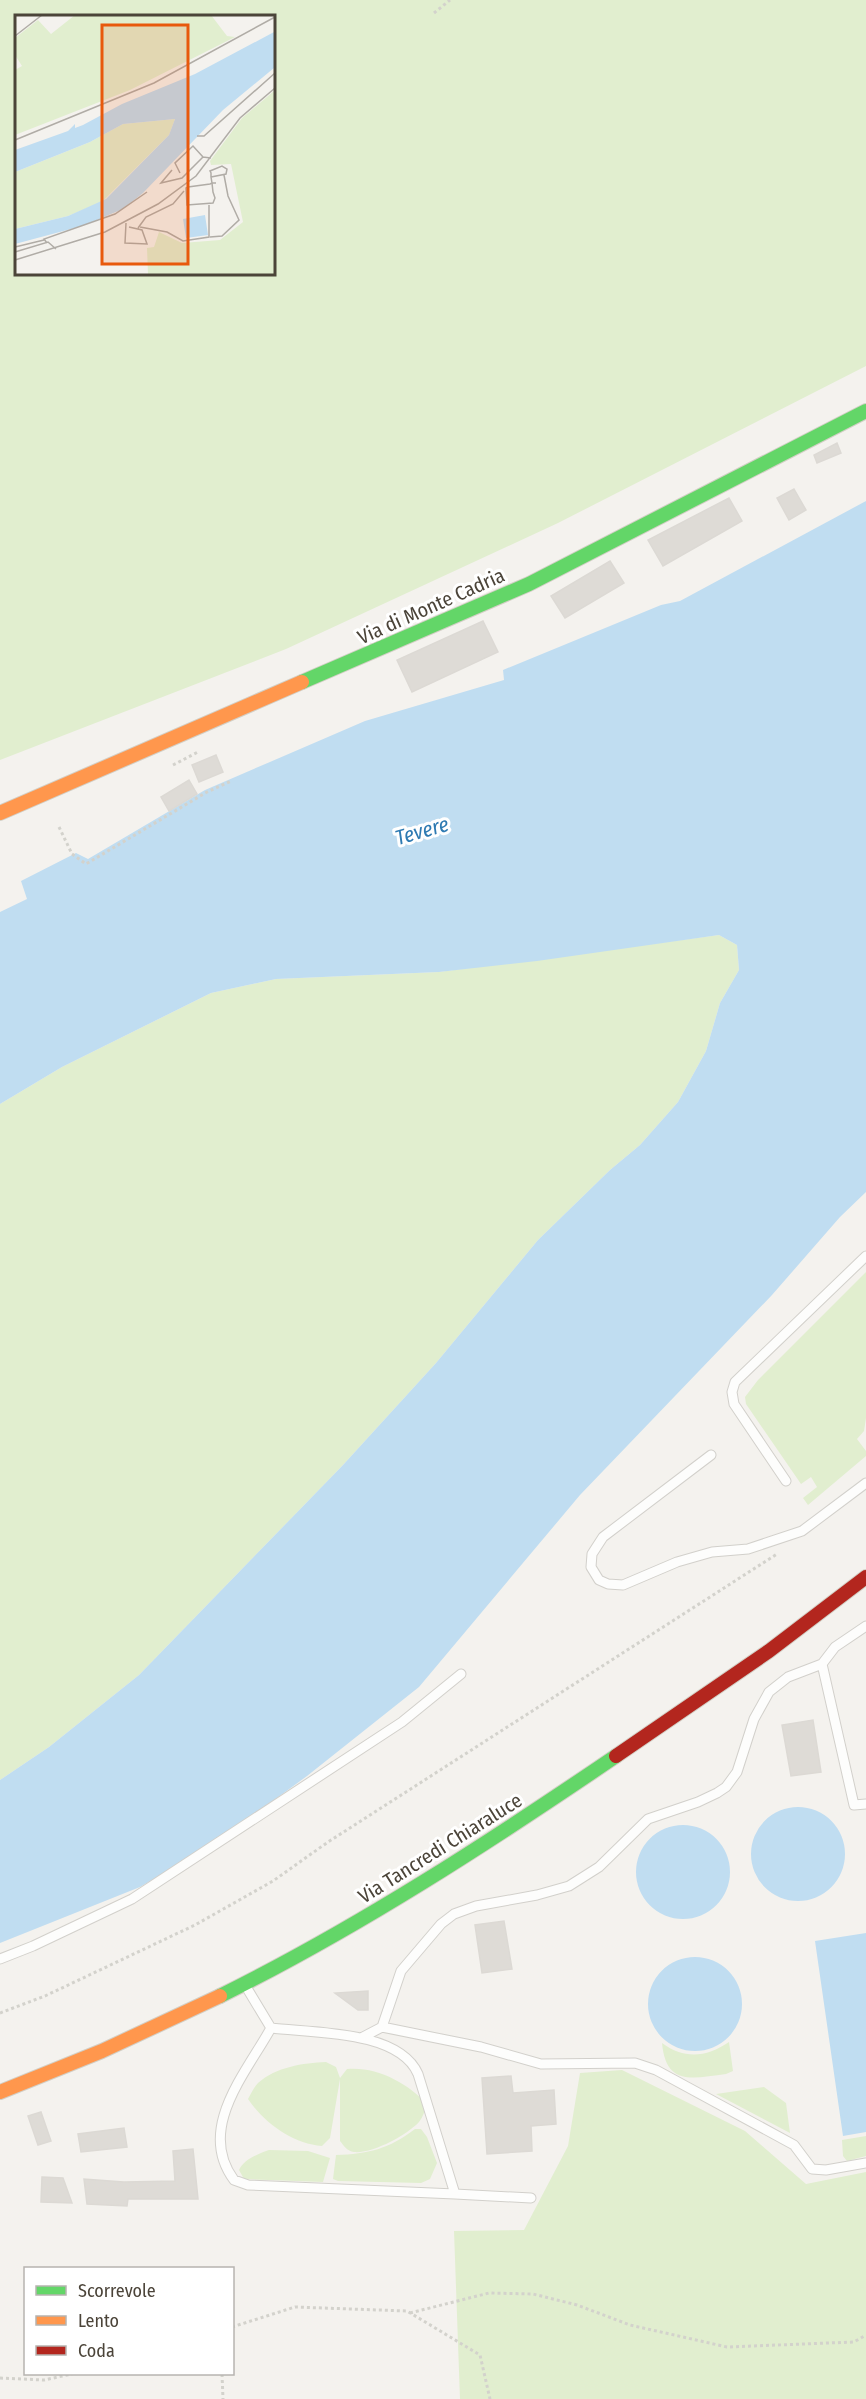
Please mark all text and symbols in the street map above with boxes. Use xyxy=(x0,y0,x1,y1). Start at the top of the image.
inset map xyxy=(15,15,274,274)
street label: Via di Monte Cadria xyxy=(354,563,508,649)
water label: Tevere xyxy=(392,811,452,851)
street label: Via Tancredi Chiaraluce xyxy=(354,1788,526,1908)
legend xyxy=(24,2267,234,2375)
text: Scorrevole xyxy=(78,2280,156,2302)
text: Lento xyxy=(78,2310,119,2332)
text: Coda xyxy=(78,2340,115,2362)

